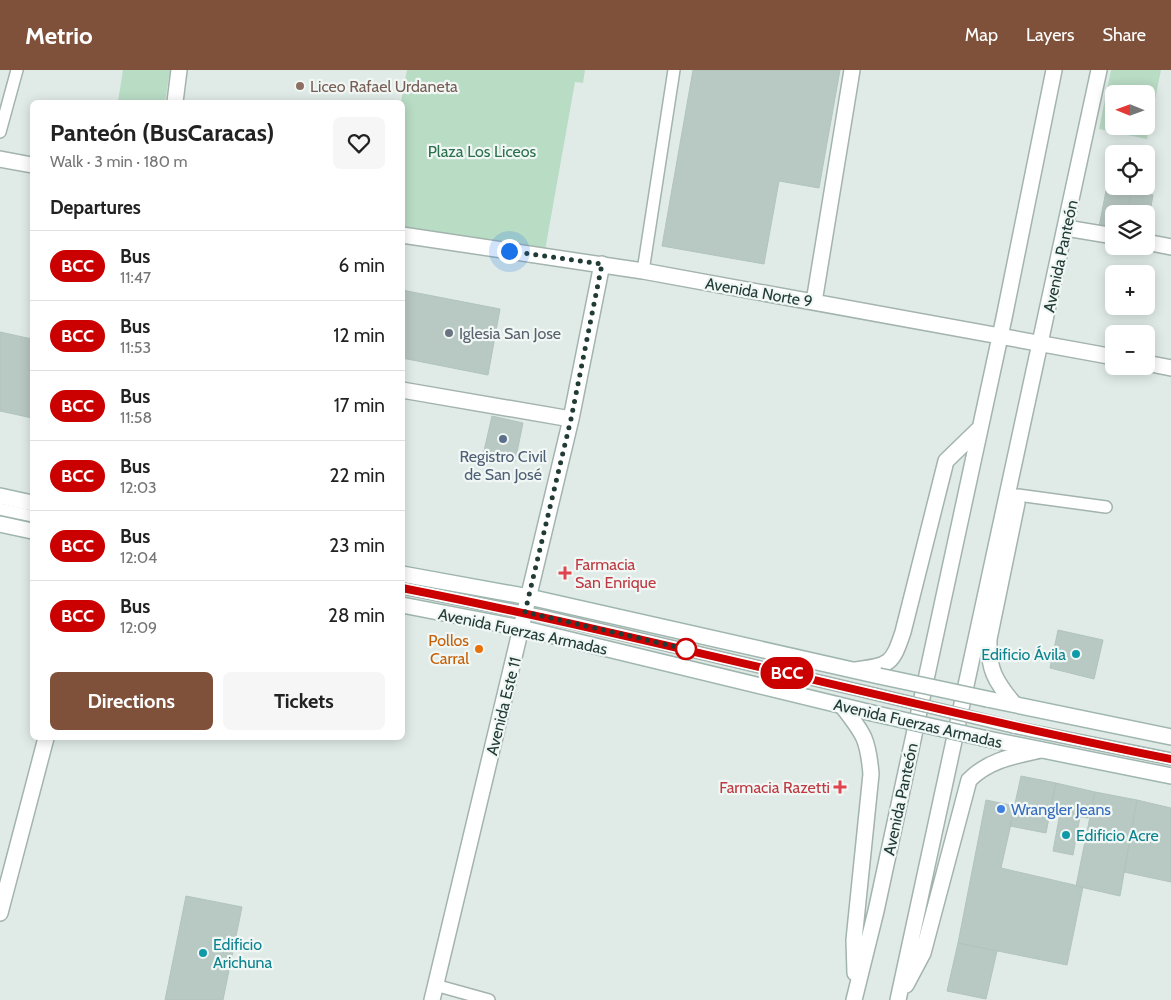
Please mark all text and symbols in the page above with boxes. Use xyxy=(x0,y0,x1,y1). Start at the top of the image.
text: Metrio xyxy=(25,21,93,50)
text: Map xyxy=(965,24,998,46)
text: Layers xyxy=(1026,24,1075,46)
text: Share xyxy=(1103,24,1146,46)
place label: Liceo Rafael Urdaneta xyxy=(310,77,458,96)
marker: Liceo Rafael Urdaneta xyxy=(294,80,306,92)
north arrow xyxy=(1105,85,1155,135)
map controls xyxy=(1105,85,1155,375)
button: heart xyxy=(333,117,385,169)
text: Panteón (BusCaracas) xyxy=(50,118,274,147)
park label: Plaza Los Liceos xyxy=(428,142,537,161)
button: locate xyxy=(1105,145,1155,195)
text: Walk · 3 min · 180 m xyxy=(50,152,187,171)
text: Departures xyxy=(50,196,141,219)
street label: Avenida Panteón xyxy=(1039,198,1082,314)
button: layers xyxy=(1105,205,1155,255)
your location xyxy=(497,239,522,264)
text: Bus xyxy=(120,245,150,268)
text: 6 min xyxy=(339,254,385,277)
text: BCC xyxy=(61,255,94,277)
button: + xyxy=(1105,265,1155,315)
text: 11:47 xyxy=(120,268,151,287)
street label: Avenida Norte 9 xyxy=(704,274,814,311)
text: Bus xyxy=(120,315,150,338)
text: 12 min xyxy=(333,324,385,347)
place label: Iglesia San Jose xyxy=(459,324,561,343)
text: BCC xyxy=(61,325,94,347)
button: − xyxy=(1105,325,1155,375)
marker: Iglesia San Jose xyxy=(443,327,455,339)
text: 11:53 xyxy=(120,338,151,357)
text: Bus xyxy=(120,385,150,408)
text: 17 min xyxy=(334,394,385,417)
text: BCC xyxy=(61,395,94,417)
text: 11:58 xyxy=(120,408,152,427)
marker: Registro Civil de San José xyxy=(497,433,509,445)
place label: Registro Civil de San José xyxy=(459,447,547,484)
text: Bus xyxy=(120,455,150,478)
text: 22 min xyxy=(330,464,385,487)
text: BCC xyxy=(61,465,94,487)
text: 12:03 xyxy=(120,478,157,497)
text: Bus xyxy=(120,525,150,548)
text: 23 min xyxy=(329,534,385,557)
text: BCC xyxy=(61,535,94,557)
text: 12:04 xyxy=(120,548,157,567)
place label: Farmacia San Enrique xyxy=(575,555,656,592)
marker: Farmacia San Enrique xyxy=(559,567,571,579)
text: Bus xyxy=(120,595,150,618)
text: 28 min xyxy=(328,604,385,627)
street label: Avenida Fuerzas Armadas xyxy=(437,604,610,659)
text: BCC xyxy=(61,605,94,627)
text: 12:09 xyxy=(120,618,157,637)
place label: Pollos Carral xyxy=(428,631,469,668)
unlabelled marker xyxy=(675,638,697,660)
marker: Pollos Carral xyxy=(473,643,485,655)
place label: Edificio Ávila xyxy=(981,645,1066,664)
marker: Edificio Ávila xyxy=(1070,648,1082,660)
street label: Avenida Este 11 xyxy=(482,655,525,757)
line badge: BCC xyxy=(758,657,816,689)
text: BCC xyxy=(770,662,804,684)
button: Directions xyxy=(50,672,213,730)
button: Tickets xyxy=(223,672,385,730)
street label: Avenida Fuerzas Armadas xyxy=(832,695,1004,752)
street label: Avenida Panteón xyxy=(879,741,922,857)
place label: Farmacia Razetti xyxy=(719,778,830,797)
marker: Farmacia Razetti xyxy=(834,781,846,793)
place label: Wrangler Jeans xyxy=(1011,800,1111,819)
marker: Wrangler Jeans xyxy=(995,803,1007,815)
place label: Edificio Acre xyxy=(1076,826,1159,845)
marker: Edificio Acre xyxy=(1060,829,1072,841)
place label: Edificio Arichuna xyxy=(213,935,273,972)
marker: Edificio Arichuna xyxy=(197,947,209,959)

